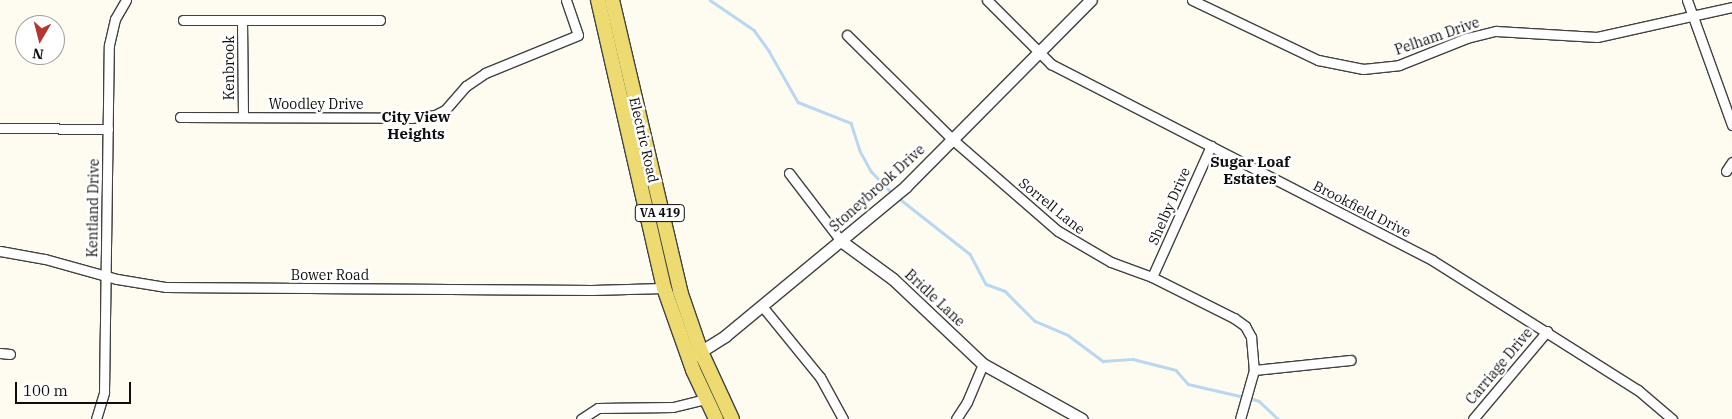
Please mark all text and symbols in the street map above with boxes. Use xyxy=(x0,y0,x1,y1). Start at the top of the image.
street label: Pelham Drive xyxy=(1392,14,1482,58)
north arrow xyxy=(15,15,65,65)
street label: Kenbrook xyxy=(221,36,237,100)
text: N xyxy=(31,44,45,64)
street label: Woodley Drive xyxy=(268,96,364,112)
street label: Electric Road xyxy=(626,96,662,184)
district label: City View Heights xyxy=(381,107,451,142)
street label: Stoneybrook Drive xyxy=(826,141,928,235)
district label: Sugar Loaf Estates xyxy=(1210,152,1290,187)
street label: Kentland Drive xyxy=(84,158,102,258)
street label: Shelby Drive xyxy=(1144,165,1194,247)
street label: Sorrell Lane xyxy=(1016,174,1088,238)
street label: Brookfield Drive xyxy=(1310,177,1414,241)
road number: VA 419 xyxy=(634,204,686,222)
street label: Bridle Lane xyxy=(902,266,968,330)
street label: Bower Road xyxy=(291,267,369,283)
street label: Carriage Drive xyxy=(1462,324,1536,408)
scale bar xyxy=(18,372,134,404)
text: 100 m xyxy=(23,381,68,400)

